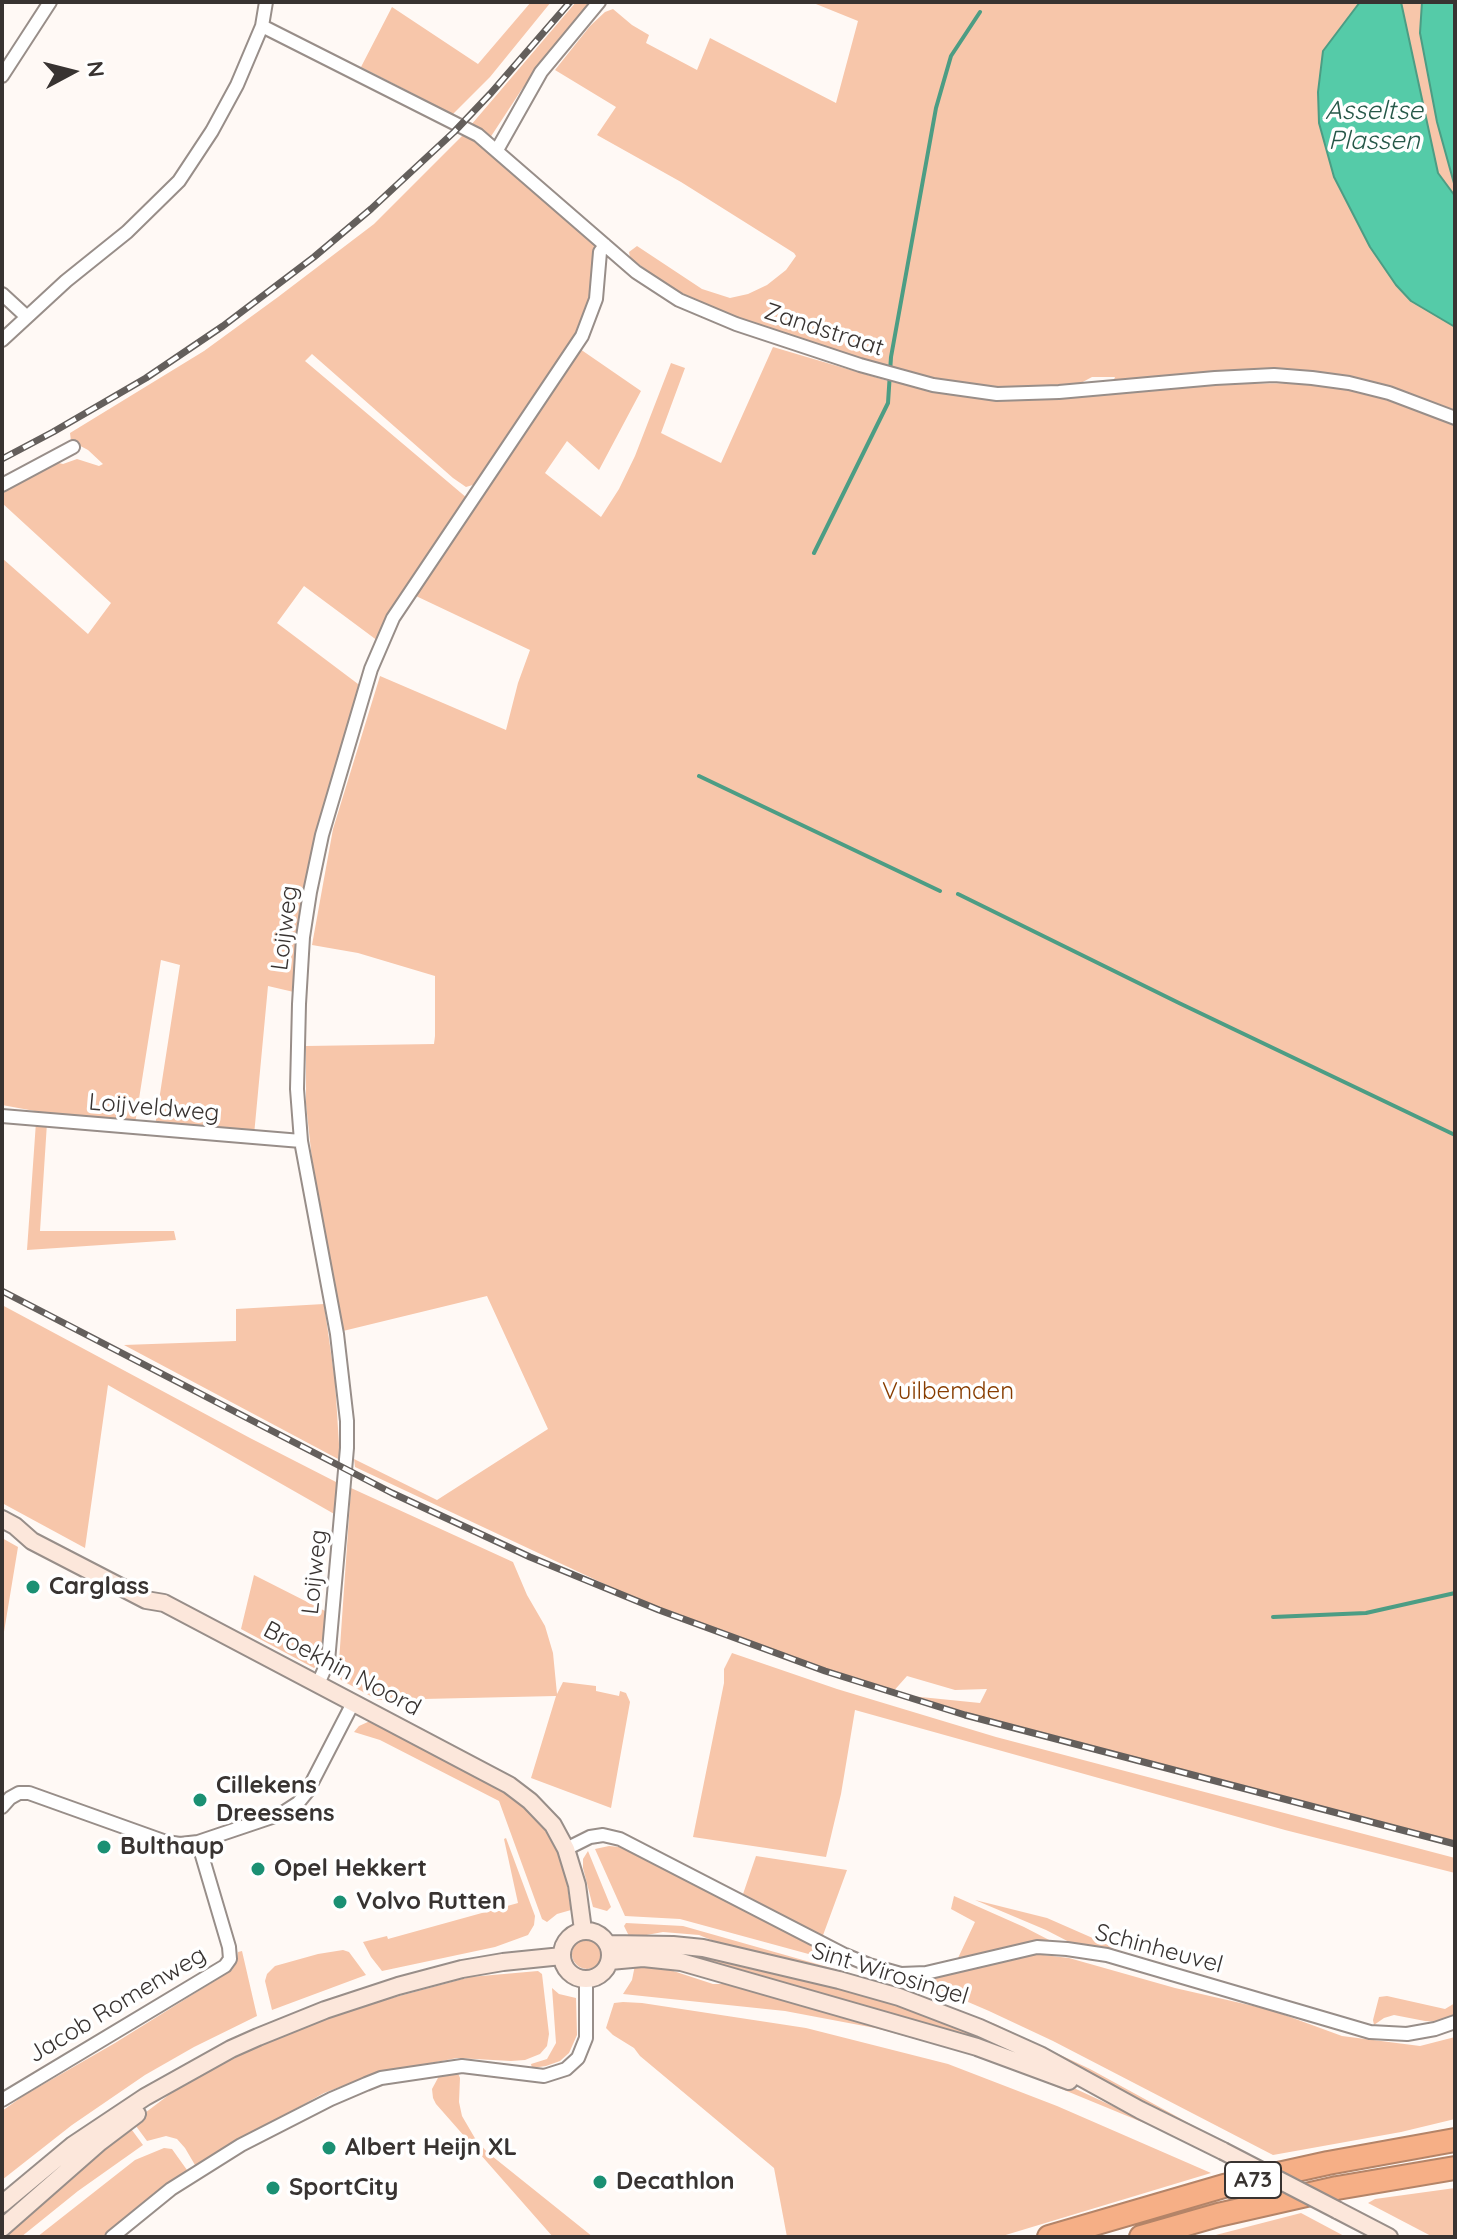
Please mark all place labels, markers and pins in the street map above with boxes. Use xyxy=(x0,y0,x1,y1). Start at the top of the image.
place label: Carglass xyxy=(49,1573,149,1601)
marker: Carglass xyxy=(24,1578,42,1596)
place label: Cillekens Dreessens xyxy=(216,1772,335,1828)
marker: Cillekens Dreessens xyxy=(191,1791,209,1809)
place label: Bulthaup xyxy=(120,1833,224,1861)
marker: Bulthaup xyxy=(95,1838,113,1856)
place label: Opel Hekkert xyxy=(274,1855,427,1883)
marker: Opel Hekkert xyxy=(249,1860,267,1878)
place label: Volvo Rutten xyxy=(356,1888,506,1916)
marker: Volvo Rutten xyxy=(331,1893,349,1911)
place label: Albert Heijn XL xyxy=(345,2134,517,2162)
marker: Albert Heijn XL xyxy=(320,2139,338,2157)
place label: Decathlon xyxy=(616,2168,734,2196)
marker: Decathlon xyxy=(591,2173,609,2191)
place label: SportCity xyxy=(289,2174,398,2202)
marker: SportCity xyxy=(264,2179,282,2197)

